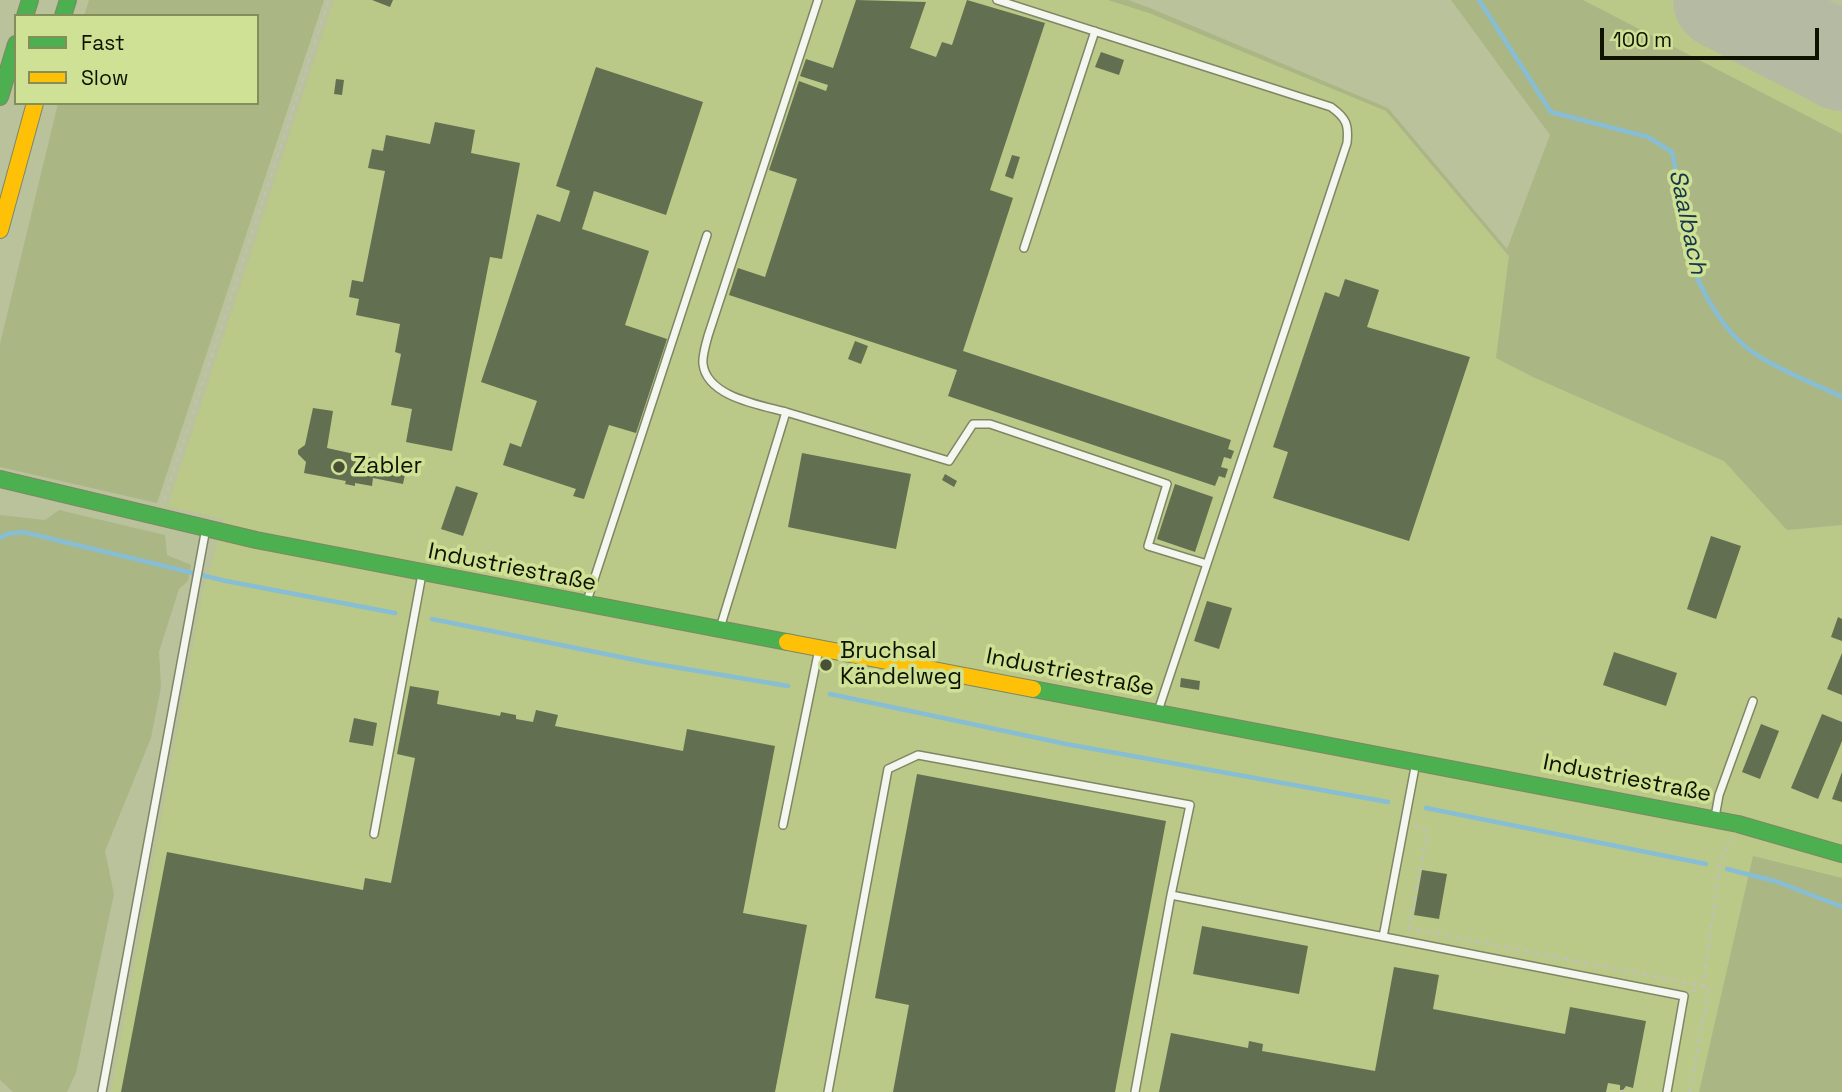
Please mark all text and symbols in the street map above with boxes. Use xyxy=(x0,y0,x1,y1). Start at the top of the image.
legend xyxy=(14,14,259,105)
scale bar xyxy=(1604,14,1823,58)
text: 100 m xyxy=(1613,26,1672,53)
text: Fast xyxy=(81,29,125,56)
text: Slow xyxy=(81,64,129,91)
water label: Saalbach xyxy=(1662,167,1712,277)
place label: Zabler xyxy=(353,453,422,481)
marker: Zabler xyxy=(331,459,347,475)
street label: Industriestraße xyxy=(425,538,599,598)
place label: Bruchsal Kändelweg xyxy=(840,638,962,692)
street label: Industriestraße xyxy=(983,643,1157,703)
marker: Bruchsal Kändelweg xyxy=(818,657,834,673)
street label: Industriestraße xyxy=(1540,749,1714,809)

